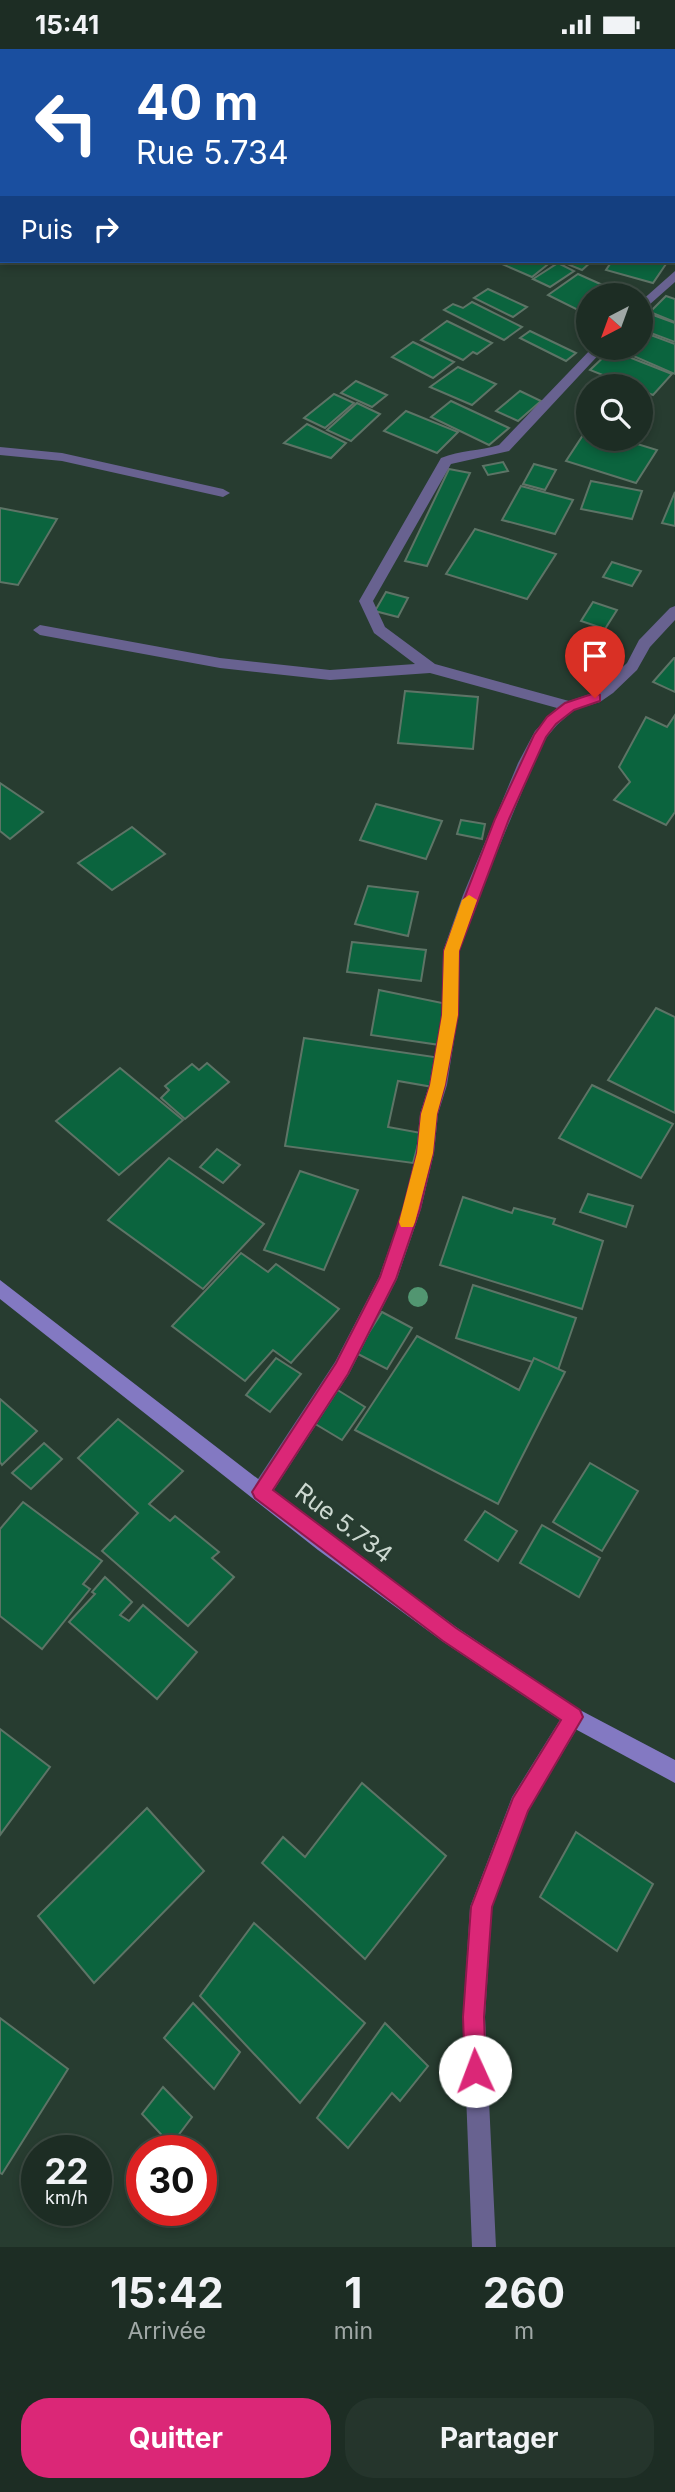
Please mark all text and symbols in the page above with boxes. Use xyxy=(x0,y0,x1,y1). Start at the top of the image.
text: 15:41 xyxy=(35,9,99,40)
text: 40 m xyxy=(136,73,259,132)
icon: left xyxy=(21,77,112,168)
text: Rue 5.734 xyxy=(136,133,289,172)
icon: right xyxy=(87,210,125,248)
text: Puis xyxy=(21,214,73,245)
north arrow xyxy=(576,283,653,361)
map controls xyxy=(576,283,653,451)
button: search xyxy=(576,374,653,451)
pin xyxy=(565,626,625,698)
icon: arrive xyxy=(576,637,614,675)
street label: Rue 5.734 xyxy=(290,1477,398,1569)
position arrow xyxy=(438,2034,512,2108)
speed limit sign: 30 xyxy=(126,2135,217,2226)
text: 22 xyxy=(44,2150,89,2192)
text: km/h xyxy=(45,2187,88,2208)
text: 15:42 xyxy=(110,2267,224,2318)
text: 1 xyxy=(344,2267,362,2318)
text: 260 xyxy=(483,2267,565,2318)
text: Arrivée xyxy=(127,2317,206,2345)
text: min xyxy=(334,2317,373,2345)
text: m xyxy=(514,2317,534,2345)
button: Quitter xyxy=(21,2398,331,2478)
button: Partager xyxy=(345,2398,654,2478)

